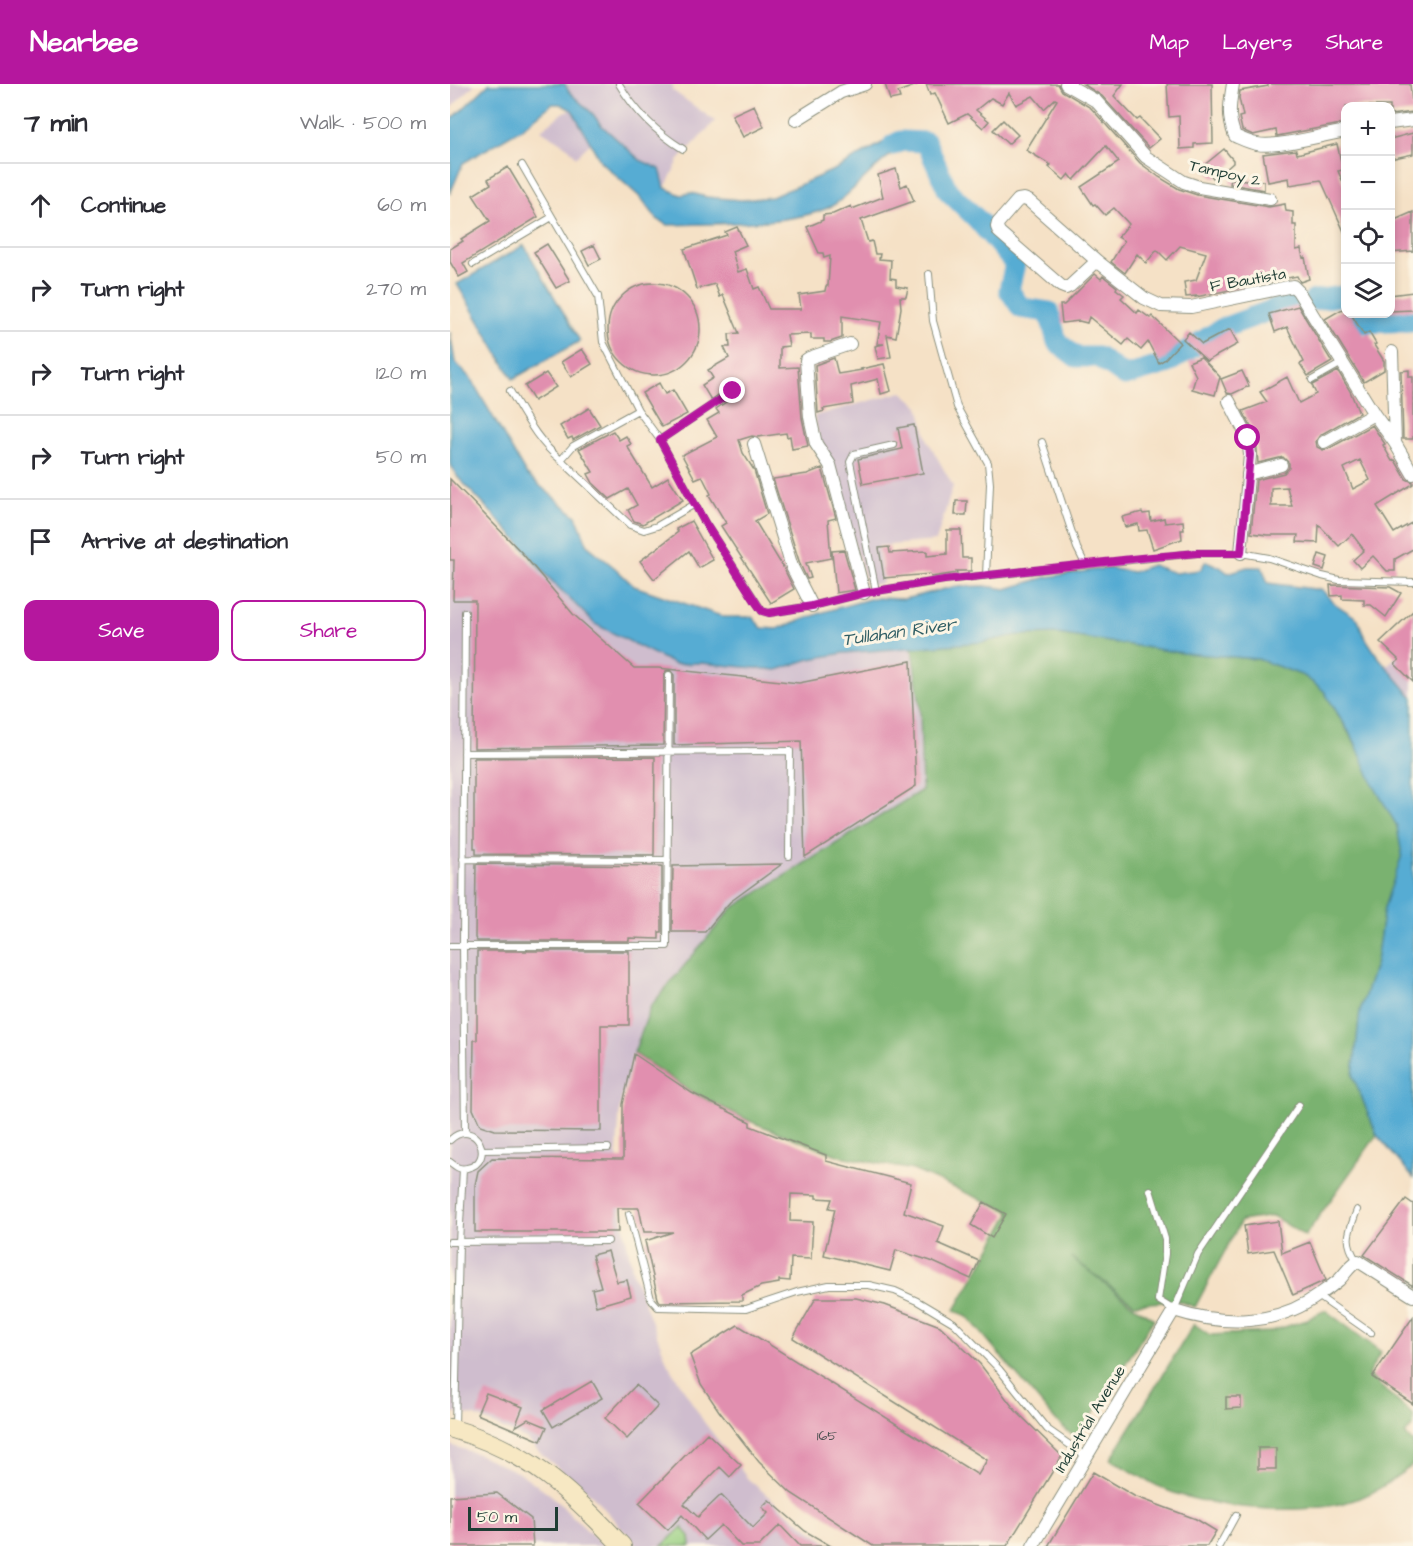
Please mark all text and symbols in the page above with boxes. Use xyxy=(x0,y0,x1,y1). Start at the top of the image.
text: Nearbee xyxy=(30,23,138,62)
text: Map xyxy=(1149,28,1189,57)
text: Layers xyxy=(1222,28,1292,57)
text: Share xyxy=(1325,28,1383,57)
map controls xyxy=(1341,102,1395,318)
button: + xyxy=(1341,102,1395,156)
text: 7 min xyxy=(24,105,88,141)
text: Walk · 500 m xyxy=(300,109,426,137)
street label: Tampoy 2 xyxy=(1187,154,1263,193)
button: − xyxy=(1341,156,1395,210)
icon: ahead xyxy=(24,189,57,222)
text: Continue xyxy=(81,190,166,221)
text: 60 m xyxy=(377,191,426,219)
button: locate xyxy=(1341,210,1395,264)
street label: F Bautista xyxy=(1208,263,1288,297)
button: layers xyxy=(1341,264,1395,318)
icon: right xyxy=(24,273,57,306)
text: Turn right xyxy=(81,274,184,305)
text: 270 m xyxy=(366,275,426,303)
icon: right xyxy=(24,357,57,390)
text: Turn right xyxy=(81,358,184,389)
text: 120 m xyxy=(376,359,426,387)
route end xyxy=(719,377,745,403)
route start xyxy=(1234,424,1260,450)
icon: right xyxy=(24,441,57,474)
text: Turn right xyxy=(81,442,184,473)
text: 50 m xyxy=(376,443,426,471)
icon: arrive xyxy=(24,525,57,558)
text: Arrive at destination xyxy=(81,526,288,557)
button: Save xyxy=(24,600,219,661)
button: Share xyxy=(231,600,426,661)
water label: Tullahan River xyxy=(841,611,959,652)
street label: Industrial Avenue xyxy=(1049,1361,1131,1477)
house number: 165 xyxy=(817,1426,837,1446)
scale bar xyxy=(468,1504,558,1532)
text: 50 m xyxy=(477,1506,517,1528)

